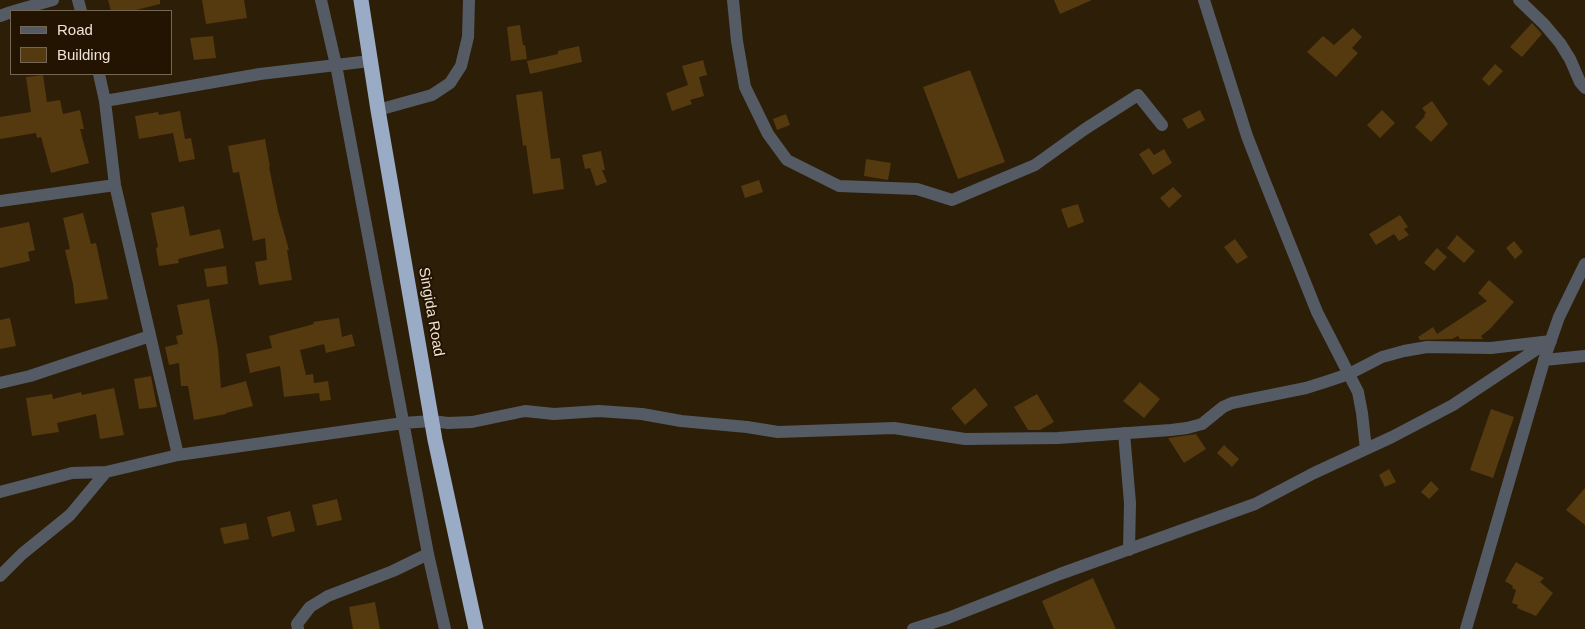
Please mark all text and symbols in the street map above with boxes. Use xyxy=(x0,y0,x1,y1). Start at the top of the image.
legend xyxy=(10,10,172,75)
text: Road xyxy=(57,21,93,38)
text: Building xyxy=(57,46,110,63)
street label: Singida Road xyxy=(414,266,448,358)

